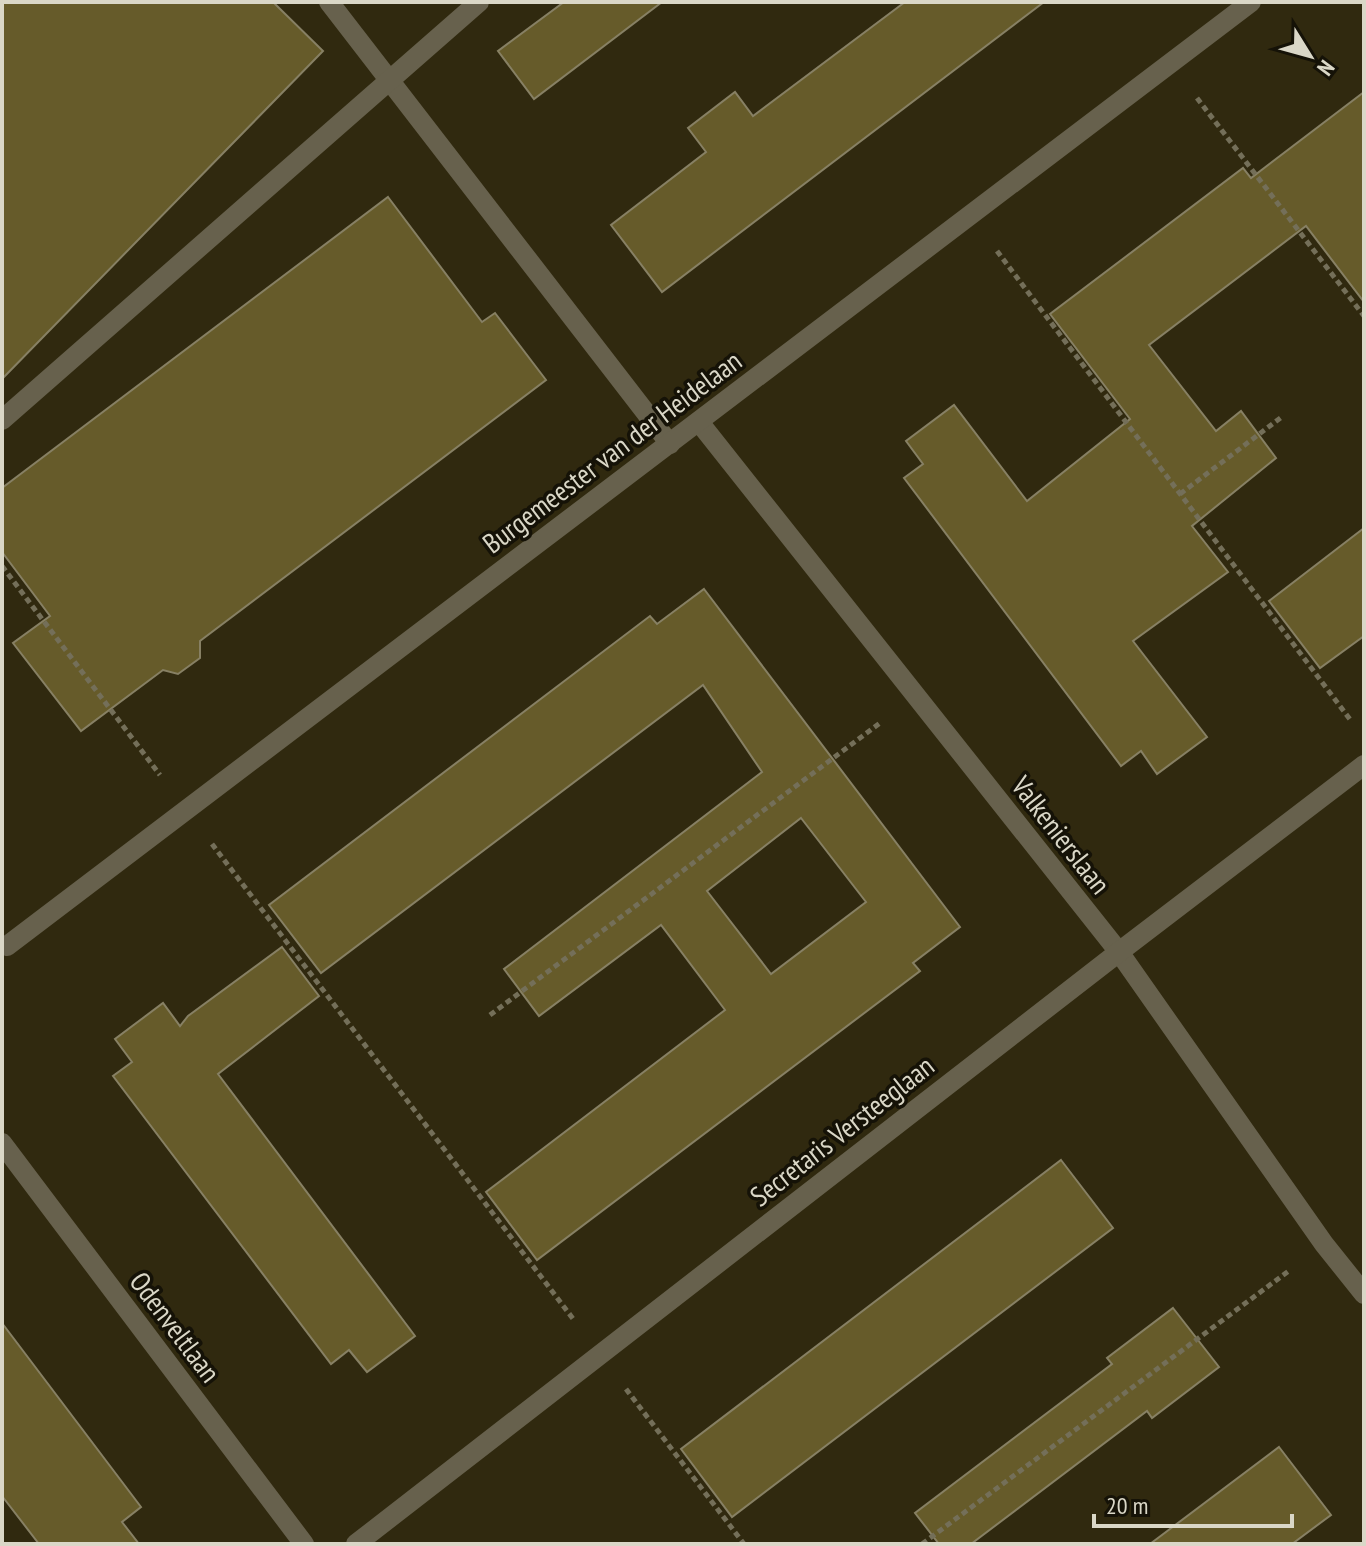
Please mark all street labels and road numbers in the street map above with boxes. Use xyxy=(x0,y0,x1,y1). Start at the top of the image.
street label: Burgemeester van der Heidelaan xyxy=(475,342,749,561)
street label: Valkenierslaan xyxy=(1003,767,1119,901)
street label: Secretaris Versteeglaan xyxy=(742,1047,941,1214)
street label: Odenveltlaan xyxy=(122,1264,229,1389)

